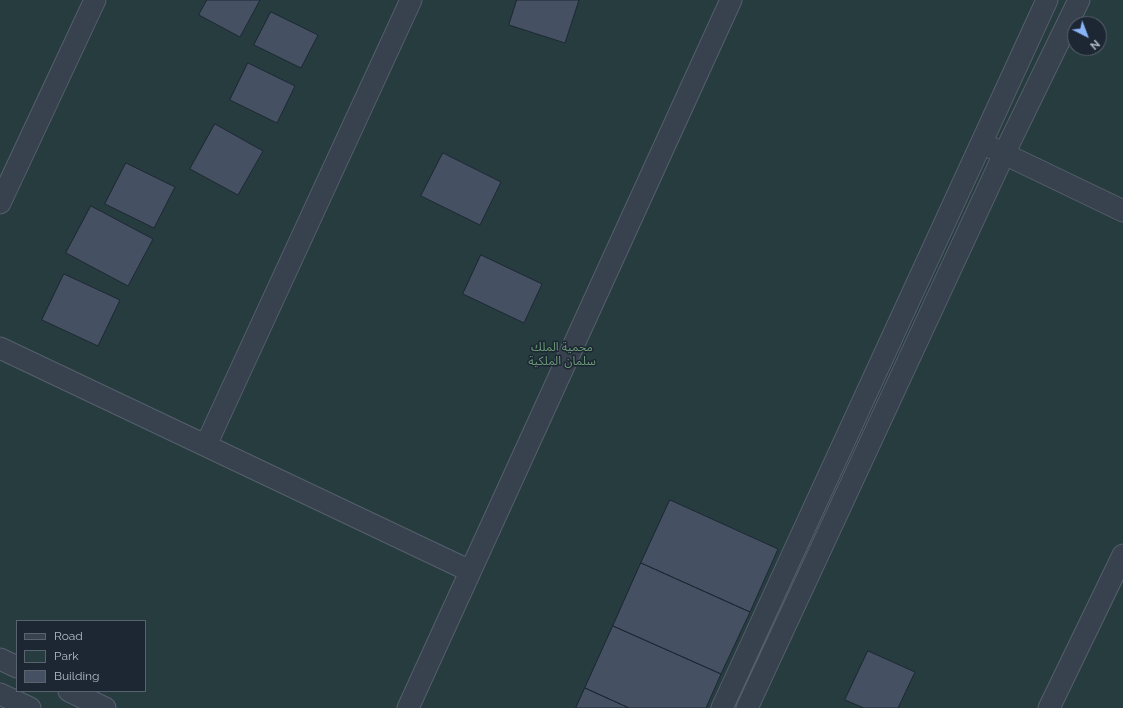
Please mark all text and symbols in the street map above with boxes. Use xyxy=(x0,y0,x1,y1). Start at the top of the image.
north arrow xyxy=(1067,16,1107,56)
text: N xyxy=(1087,37,1102,52)
park label: محمية الملك سلمان الملكية xyxy=(528,340,596,368)
legend xyxy=(16,620,146,692)
text: Road xyxy=(54,629,83,643)
text: Park xyxy=(54,649,79,663)
text: Building xyxy=(54,669,100,683)

